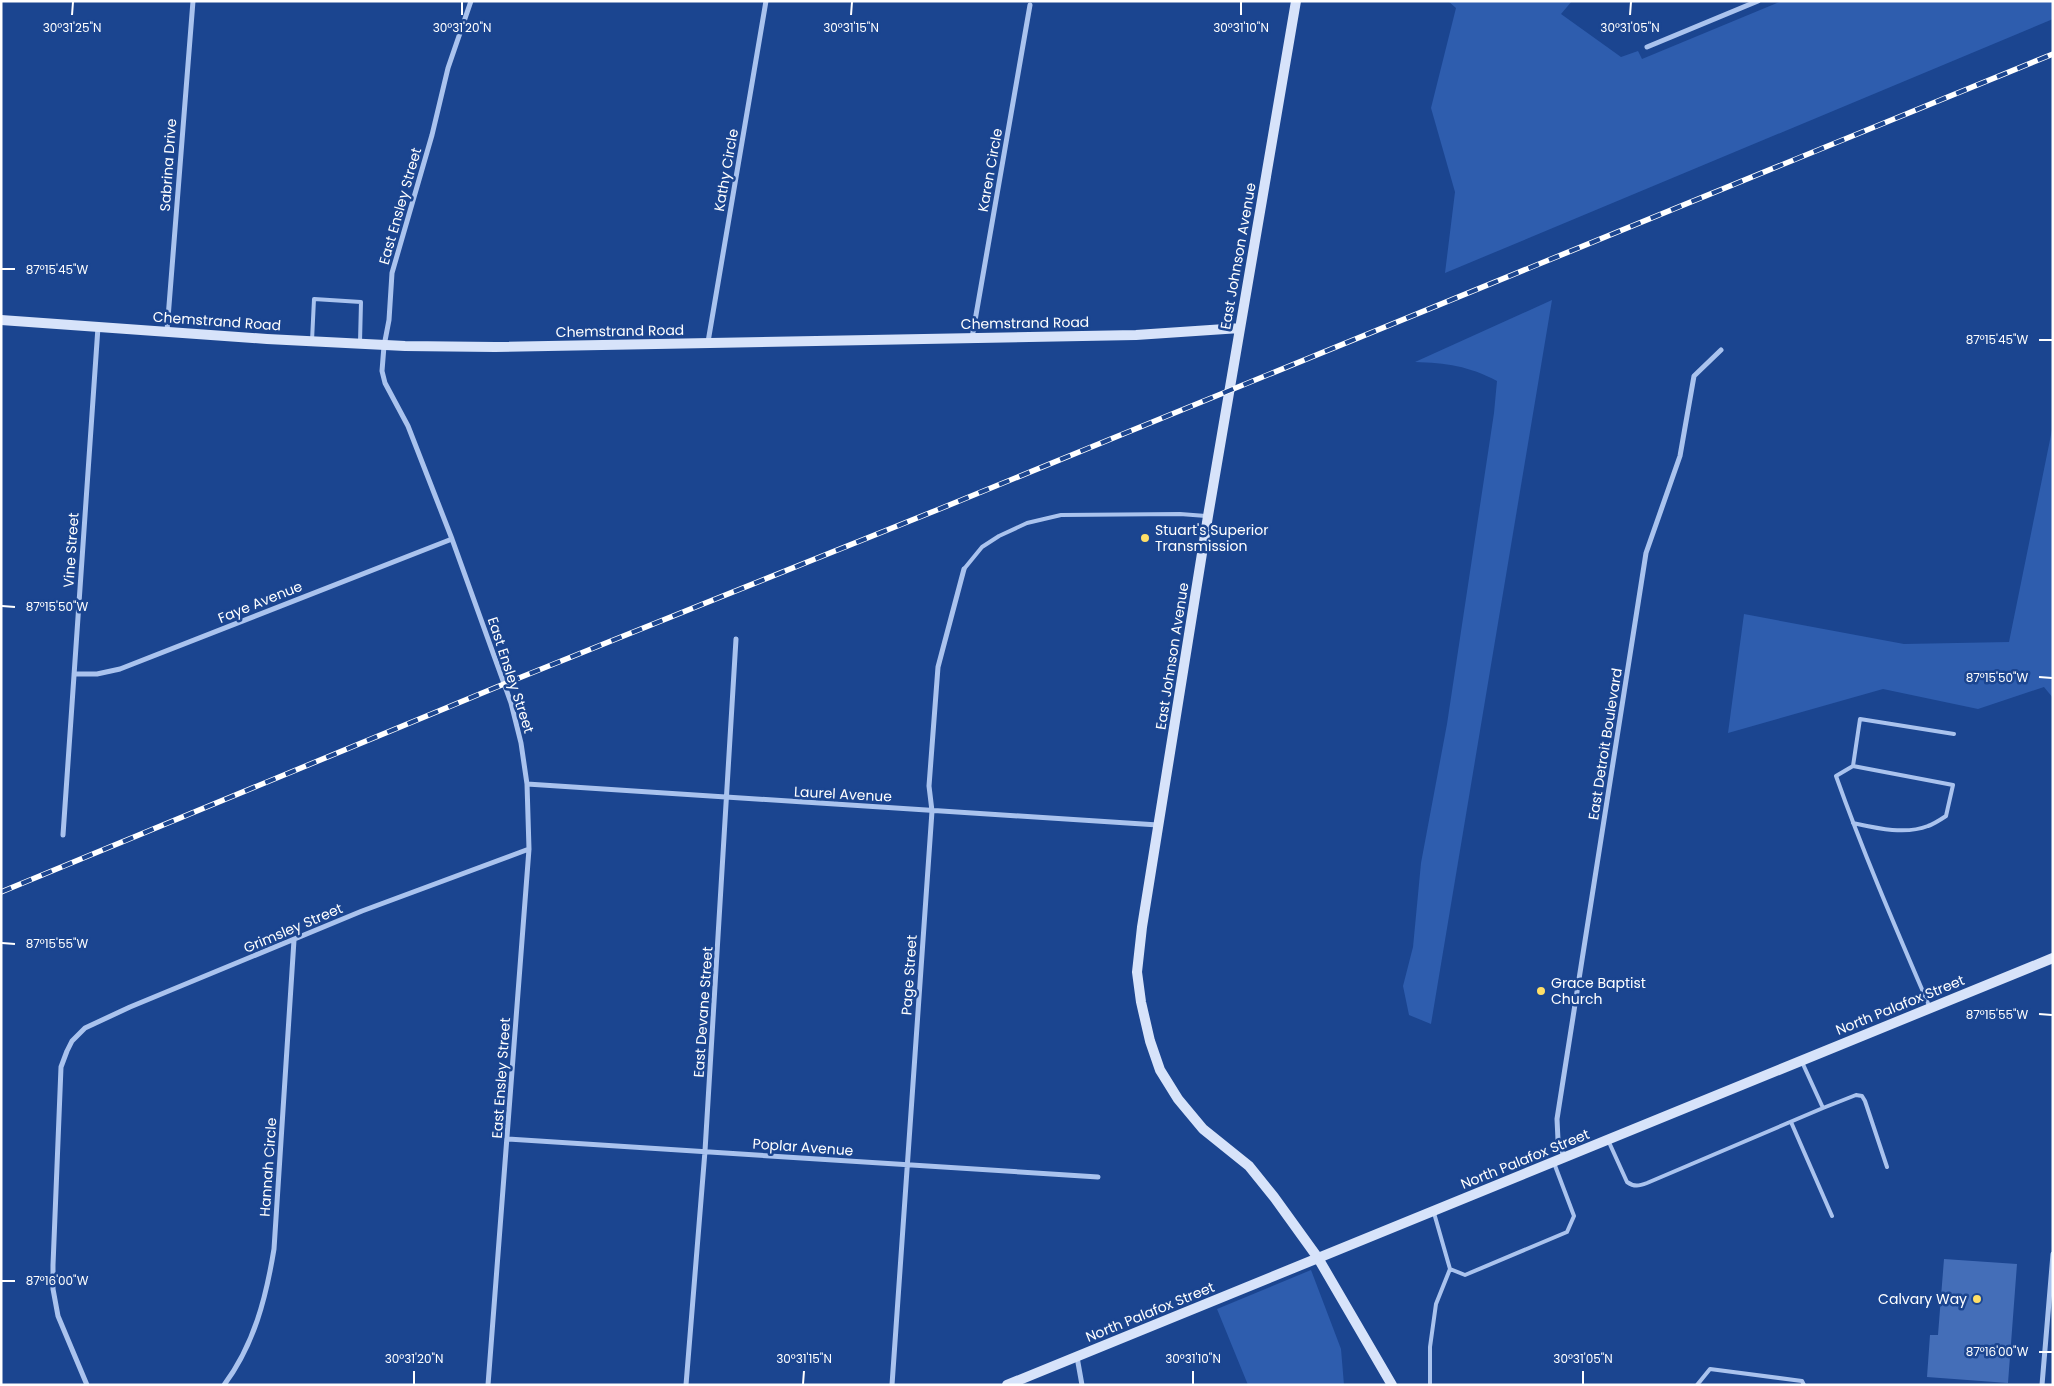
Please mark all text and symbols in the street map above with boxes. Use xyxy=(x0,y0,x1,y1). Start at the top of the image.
text: 30°31'25"N xyxy=(43,19,101,36)
text: 30°31'20"N xyxy=(433,19,491,36)
text: 30°31'15"N xyxy=(823,19,879,36)
text: 30°31'10"N xyxy=(1213,19,1269,36)
text: 30°31'05"N xyxy=(1600,19,1660,36)
street label: Sabrina Drive xyxy=(155,118,181,212)
street label: Karen Circle xyxy=(973,126,1007,213)
street label: Kathy Circle xyxy=(709,127,743,213)
street label: East Ensley Street xyxy=(374,145,426,267)
street label: East Johnson Avenue xyxy=(1215,181,1261,331)
text: 87°15'45"W xyxy=(26,261,89,278)
street label: Chemstrand Road xyxy=(152,307,282,335)
street label: Chemstrand Road xyxy=(961,312,1089,334)
street label: Chemstrand Road xyxy=(556,320,684,342)
text: 87°15'45"W xyxy=(1966,331,2029,348)
street label: Vine Street xyxy=(58,512,84,588)
place label: Stuart's Superior Transmission xyxy=(1155,520,1269,556)
marker: Stuart's Superior Transmission xyxy=(1139,532,1151,544)
street label: Faye Avenue xyxy=(215,576,305,628)
street label: East Johnson Avenue xyxy=(1150,581,1194,731)
text: 87°15'50"W xyxy=(26,598,89,615)
street label: East Ensley Street xyxy=(483,614,539,736)
street label: East Detroit Boulevard xyxy=(1583,667,1627,821)
text: 87°15'50"W xyxy=(1966,669,2029,686)
street label: Laurel Avenue xyxy=(793,781,893,807)
street label: Grimsley Street xyxy=(240,898,346,958)
street label: Page Street xyxy=(896,934,922,1016)
text: 87°15'55"W xyxy=(26,935,89,952)
street label: East Devane Street xyxy=(688,946,718,1078)
street label: North Palafox Street xyxy=(1833,970,1967,1040)
place label: Grace Baptist Church xyxy=(1551,973,1646,1009)
marker: Grace Baptist Church xyxy=(1535,985,1547,997)
text: 87°15'55"W xyxy=(1966,1006,2029,1023)
street label: East Ensley Street xyxy=(487,1017,515,1139)
street label: Hannah Circle xyxy=(255,1116,281,1217)
street label: North Palafox Street xyxy=(1458,1124,1592,1194)
street label: Poplar Avenue xyxy=(752,1134,854,1161)
text: 87°16'00"W xyxy=(26,1272,89,1289)
street label: North Palafox Street xyxy=(1083,1277,1217,1347)
place label: Calvary Way xyxy=(1878,1289,1967,1309)
marker: Calvary Way xyxy=(1971,1293,1983,1305)
text: 87°16'00"W xyxy=(1966,1343,2029,1360)
text: 30°31'20"N xyxy=(385,1350,443,1367)
text: 30°31'15"N xyxy=(776,1350,832,1367)
text: 30°31'10"N xyxy=(1165,1350,1221,1367)
text: 30°31'05"N xyxy=(1553,1350,1613,1367)

